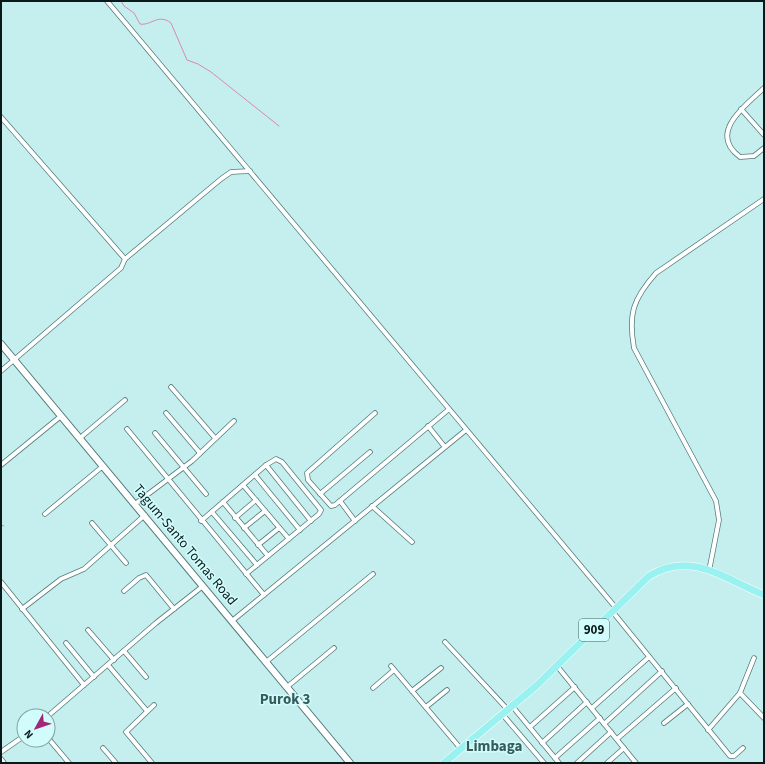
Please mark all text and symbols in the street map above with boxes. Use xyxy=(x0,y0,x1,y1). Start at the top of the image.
street label: Tagum-Santo Tomas Road xyxy=(128,480,242,610)
road number: 909 xyxy=(579,619,609,641)
district label: Purok 3 xyxy=(260,689,310,710)
north arrow xyxy=(16,708,56,748)
text: N xyxy=(21,726,37,742)
district label: Limbaga xyxy=(466,736,522,757)

